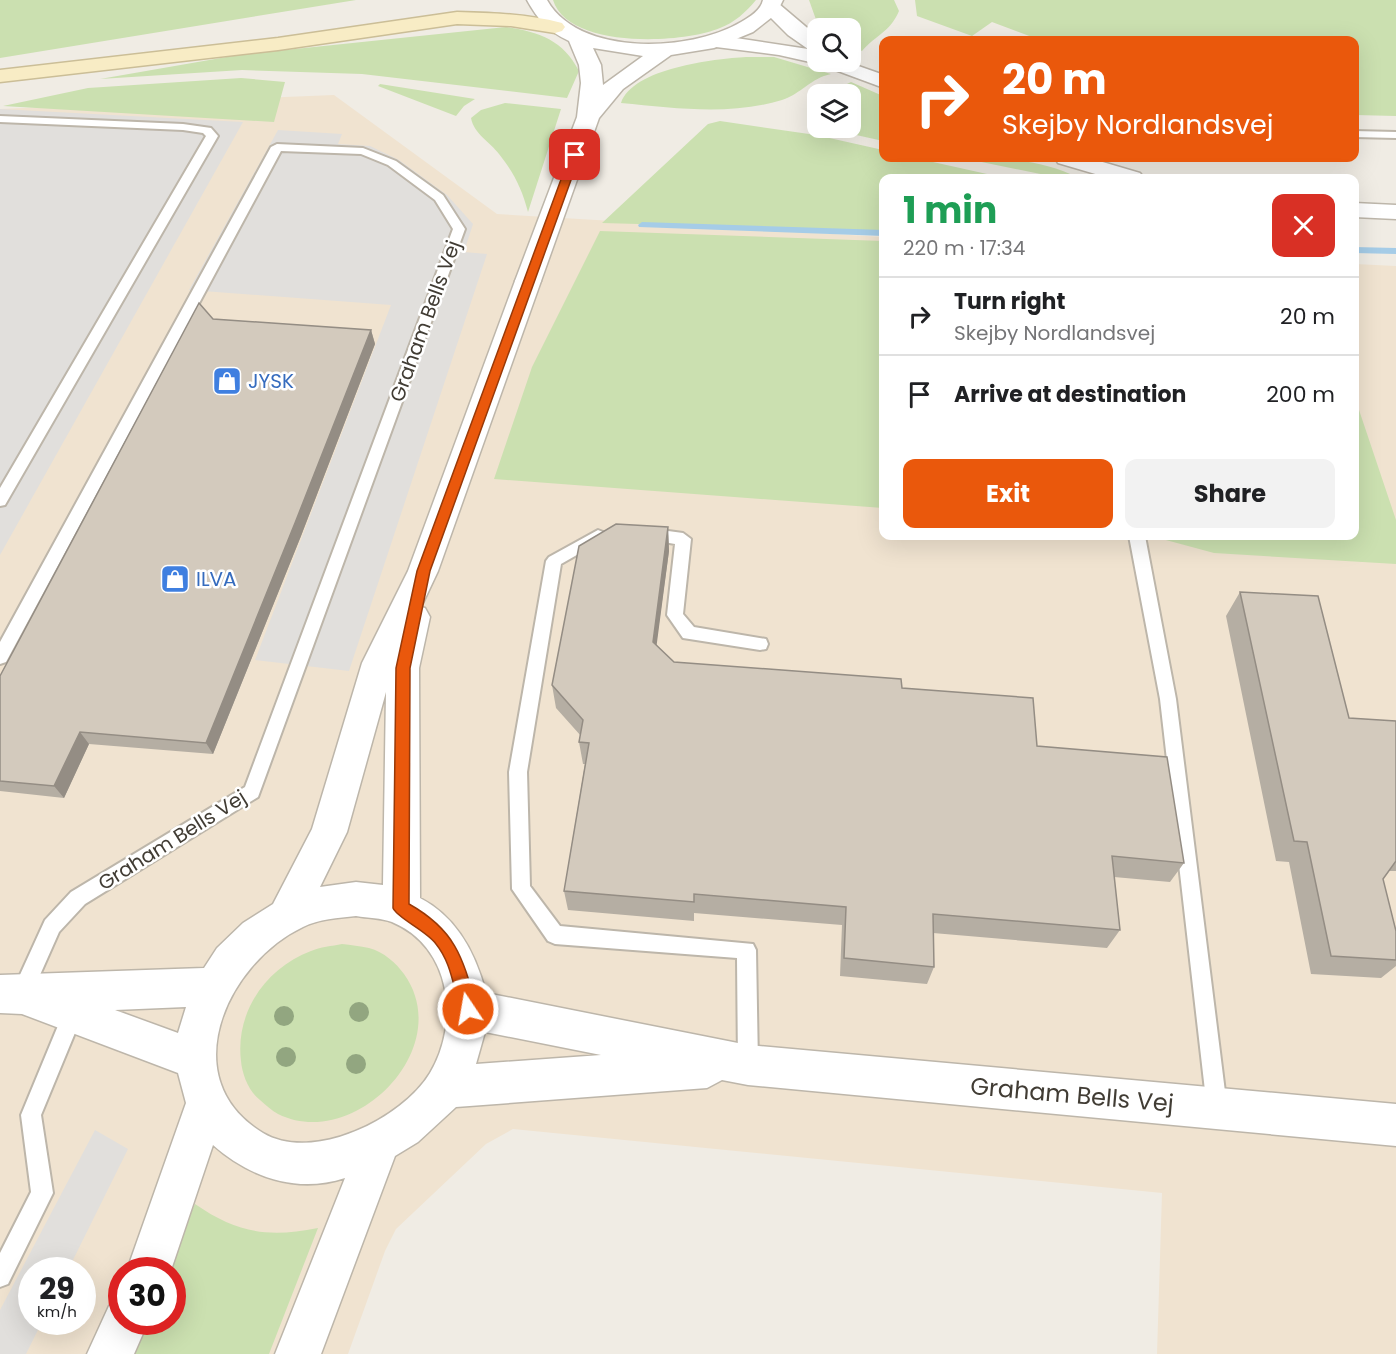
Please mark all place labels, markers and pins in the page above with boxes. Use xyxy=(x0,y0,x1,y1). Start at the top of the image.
pin xyxy=(549,129,600,180)
shop icon: JYSK xyxy=(211,365,243,397)
place label: JYSK xyxy=(248,367,294,395)
shop icon: ILVA xyxy=(159,563,191,595)
place label: ILVA xyxy=(196,565,237,593)

